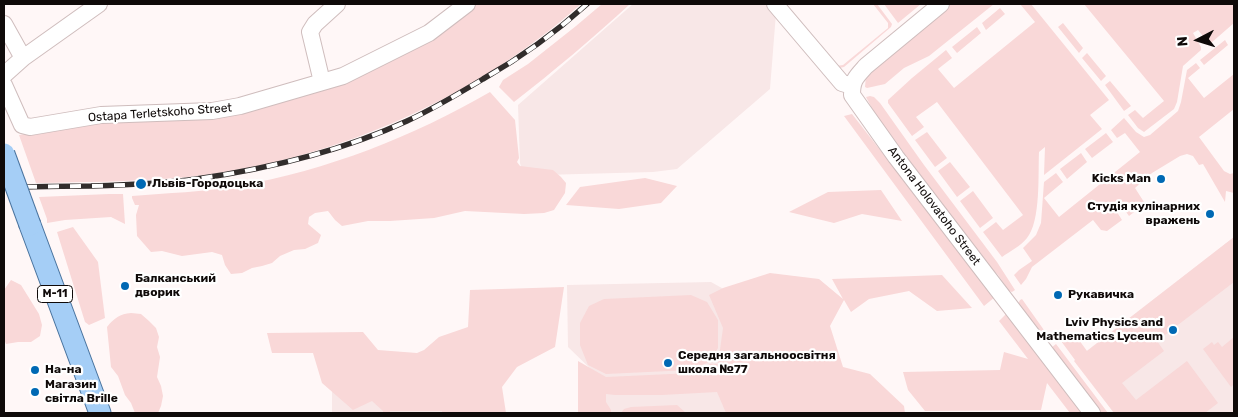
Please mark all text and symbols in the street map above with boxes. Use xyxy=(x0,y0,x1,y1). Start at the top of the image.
north arrow xyxy=(1173,15,1223,65)
text: N xyxy=(1174,36,1191,47)
street label: Ostapa Terletskoho Street xyxy=(87,101,233,125)
street label: Antona Holovatoho Street xyxy=(885,144,983,268)
place label: Kicks Man xyxy=(1092,172,1151,186)
marker: Kicks Man xyxy=(1155,173,1167,185)
marker: Львів-Городоцька xyxy=(134,177,148,191)
place label: Львів-Городоцька xyxy=(152,177,263,191)
place label: Студія кулінарних вражень xyxy=(1087,200,1200,228)
marker: Студія кулінарних вражень xyxy=(1204,208,1216,220)
place label: Балканський дворик xyxy=(135,272,216,300)
marker: Балканський дворик xyxy=(119,280,131,292)
road number: М-11 xyxy=(38,286,72,302)
place label: Рукавичка xyxy=(1068,288,1134,302)
marker: Рукавичка xyxy=(1052,289,1064,301)
place label: Lviv Physics and Mathematics Lyceum xyxy=(1036,316,1163,344)
marker: Lviv Physics and Mathematics Lyceum xyxy=(1167,324,1179,336)
place label: Середня загальноосвітня школа №77 xyxy=(678,349,836,377)
marker: Середня загальноосвітня школа №77 xyxy=(662,357,674,369)
place label: На-на xyxy=(45,363,81,377)
marker: На-на xyxy=(29,364,41,376)
place label: Магазин світла Brille xyxy=(45,378,118,406)
marker: Магазин світла Brille xyxy=(29,386,41,398)

